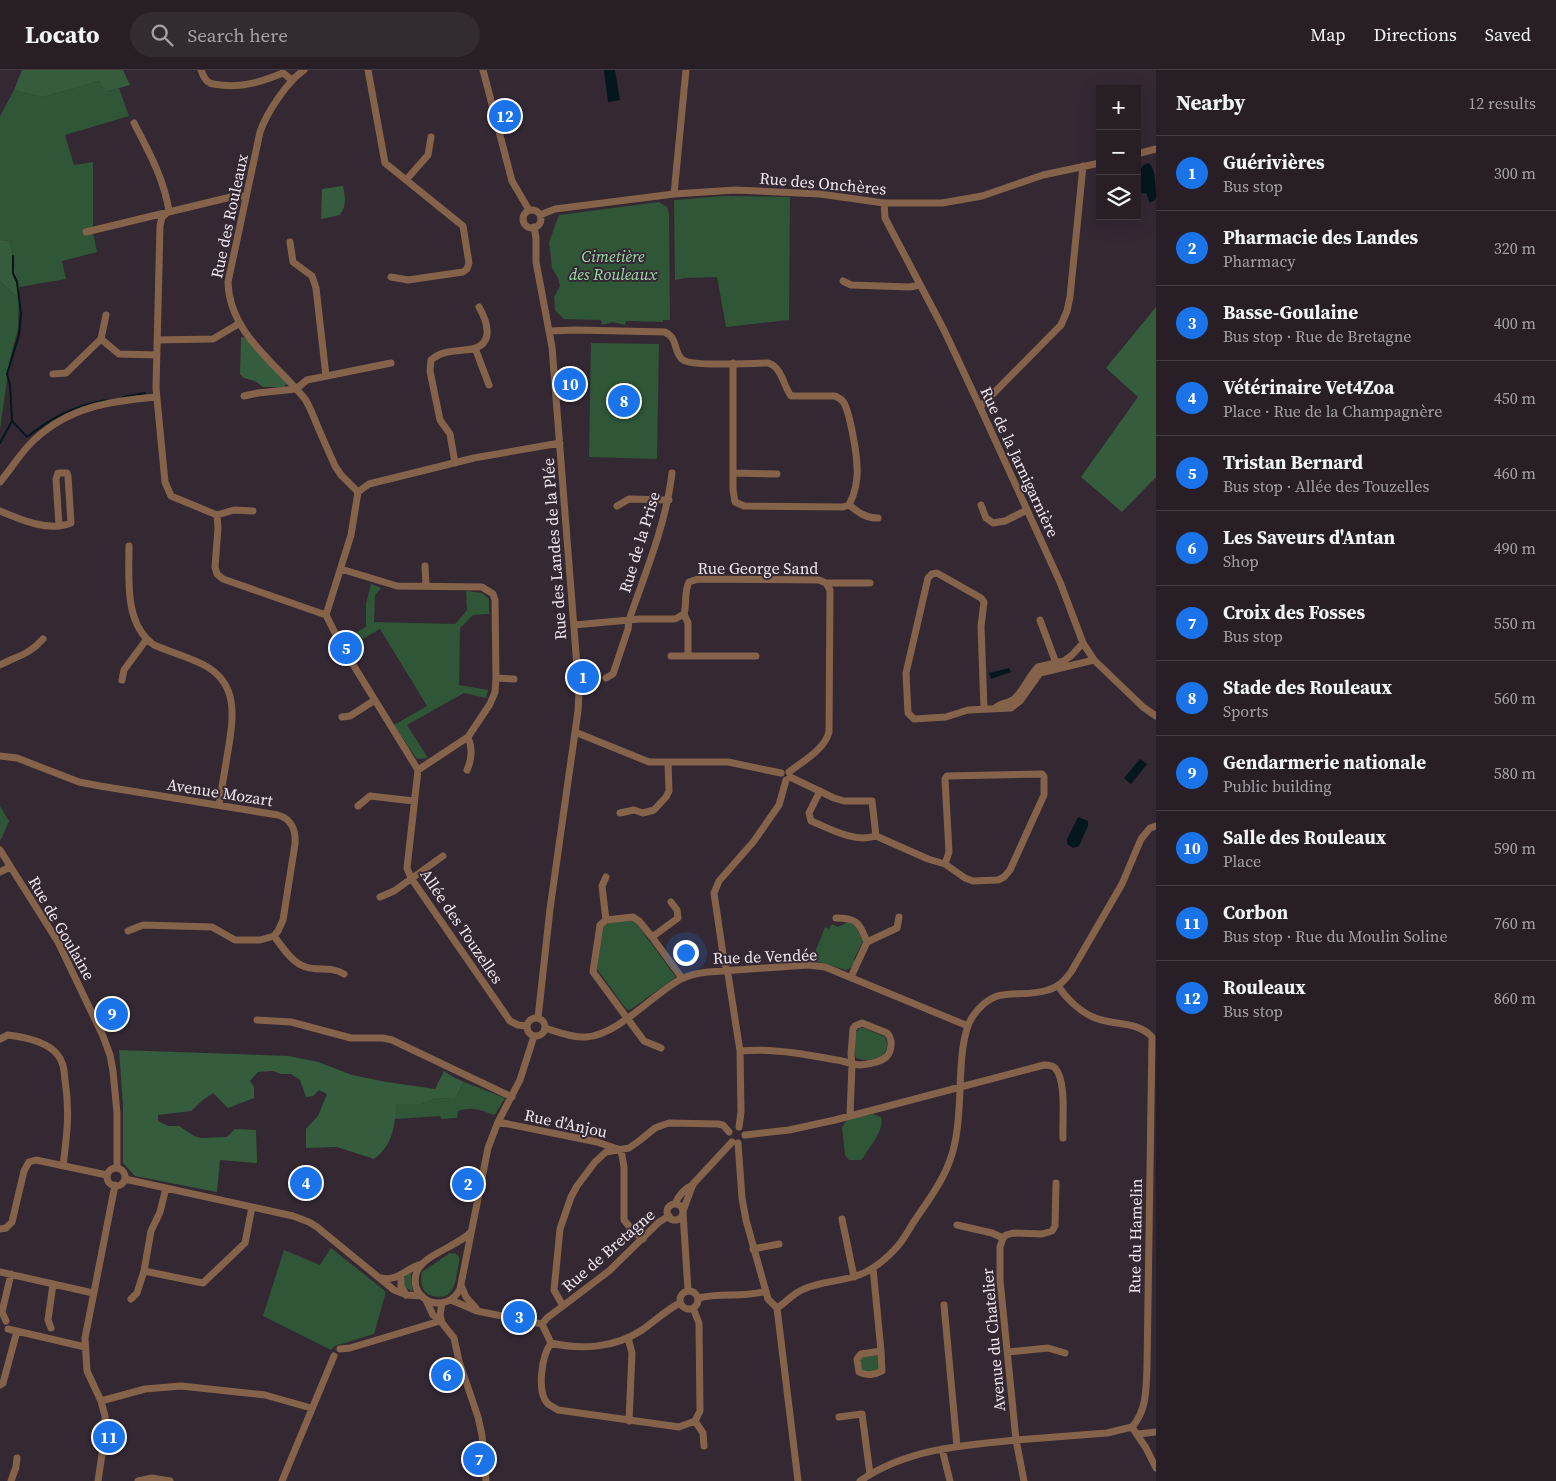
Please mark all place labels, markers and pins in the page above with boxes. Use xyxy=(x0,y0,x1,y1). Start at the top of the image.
pin: 12 xyxy=(489,97,521,135)
pin: 10 xyxy=(554,365,586,403)
pin: 8 xyxy=(608,382,640,420)
pin: 5 xyxy=(330,629,362,667)
pin: 1 xyxy=(567,658,599,696)
pin: 9 xyxy=(96,995,128,1033)
pin: 4 xyxy=(290,1164,322,1202)
pin: 2 xyxy=(452,1165,484,1203)
pin: 3 xyxy=(503,1298,535,1336)
pin: 6 xyxy=(431,1356,463,1394)
pin: 11 xyxy=(93,1418,125,1456)
pin: 7 xyxy=(463,1440,495,1478)

